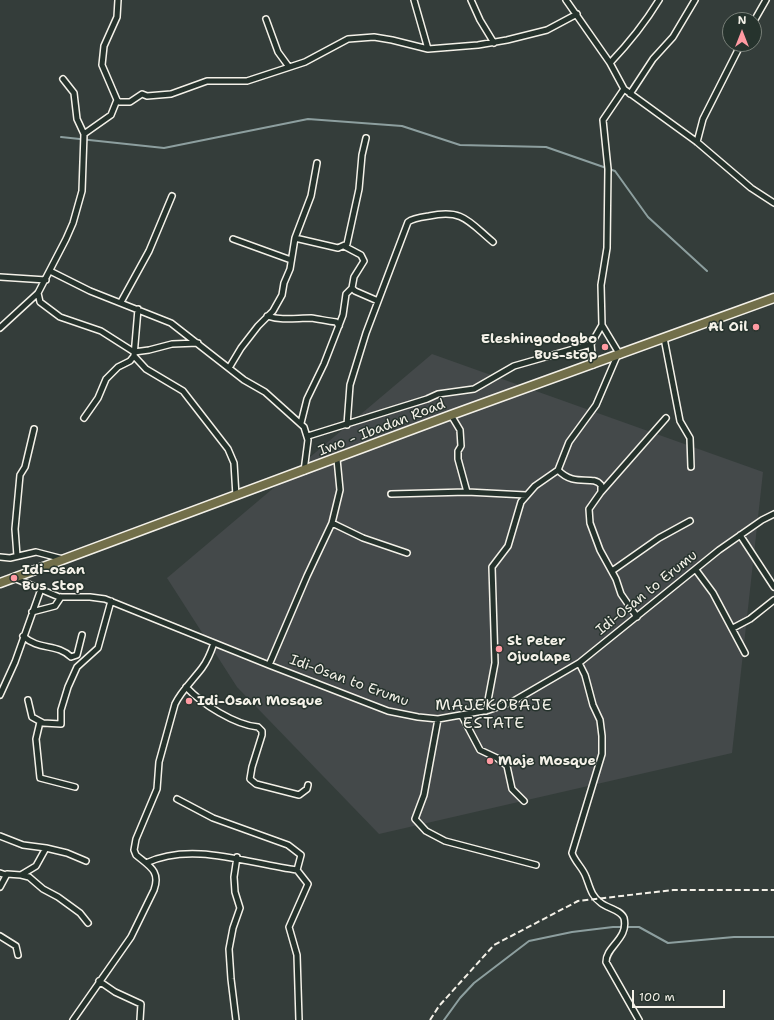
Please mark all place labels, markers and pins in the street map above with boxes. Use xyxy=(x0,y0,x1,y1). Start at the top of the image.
place label: Al Oil xyxy=(708,319,748,335)
marker: Al Oil xyxy=(751,322,761,332)
place label: Eleshingodogbo Bus-stop xyxy=(481,331,597,364)
marker: Eleshingodogbo Bus-stop xyxy=(600,342,610,352)
place label: Idi-osan Bus Stop xyxy=(22,562,85,594)
marker: Idi-osan Bus Stop xyxy=(9,573,19,583)
place label: St Peter Ojuolape xyxy=(507,633,571,666)
marker: St Peter Ojuolape xyxy=(494,644,504,654)
place label: Idi-Osan Mosque xyxy=(197,693,323,709)
marker: Idi-Osan Mosque xyxy=(184,696,194,706)
place label: Maje Mosque xyxy=(498,753,596,769)
marker: Maje Mosque xyxy=(485,756,495,766)

